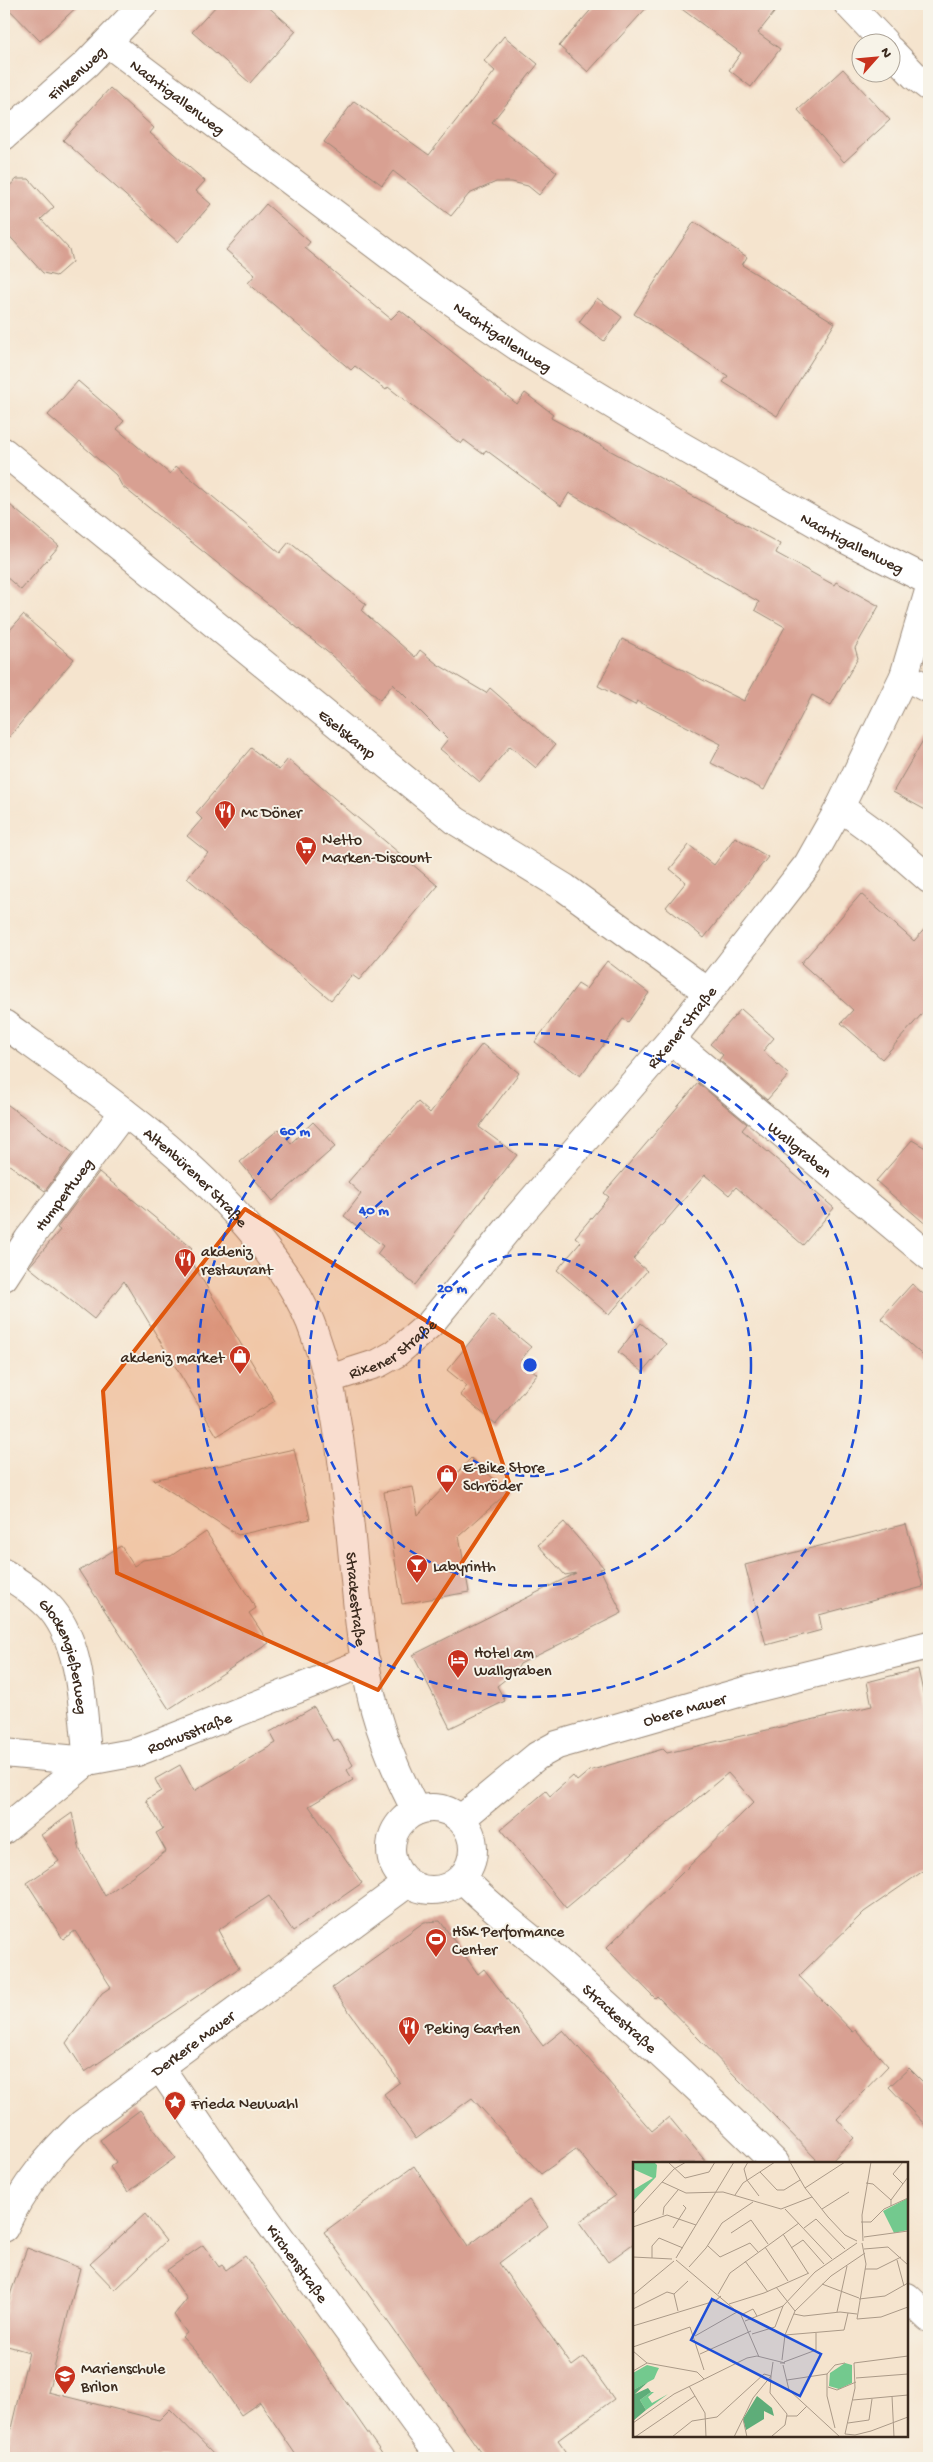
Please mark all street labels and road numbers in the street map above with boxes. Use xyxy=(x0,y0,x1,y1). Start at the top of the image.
street label: Finkenweg xyxy=(44,43,111,107)
street label: Nachtigallenweg xyxy=(125,57,227,141)
street label: Nachtigallenweg xyxy=(448,299,554,378)
street label: Nachtigallenweg xyxy=(796,510,906,580)
street label: Eselskamp xyxy=(313,706,378,765)
street label: Rixener Straße xyxy=(644,983,723,1074)
street label: Wallgraben xyxy=(763,1119,834,1184)
street label: Altenbürener Straße xyxy=(138,1125,251,1233)
street label: Humpertweg xyxy=(32,1156,99,1236)
street label: Rixener Straße xyxy=(347,1316,443,1385)
street label: Strackestraße xyxy=(339,1551,369,1648)
street label: Glockengießerweg xyxy=(33,1596,90,1716)
street label: Obere Mauer xyxy=(642,1690,730,1733)
street label: Rochusstraße xyxy=(145,1709,236,1760)
street label: Strackestraße xyxy=(577,1981,660,2059)
street label: Derkere Mauer xyxy=(148,2007,241,2083)
street label: Kirchenstraße xyxy=(260,2222,331,2308)

